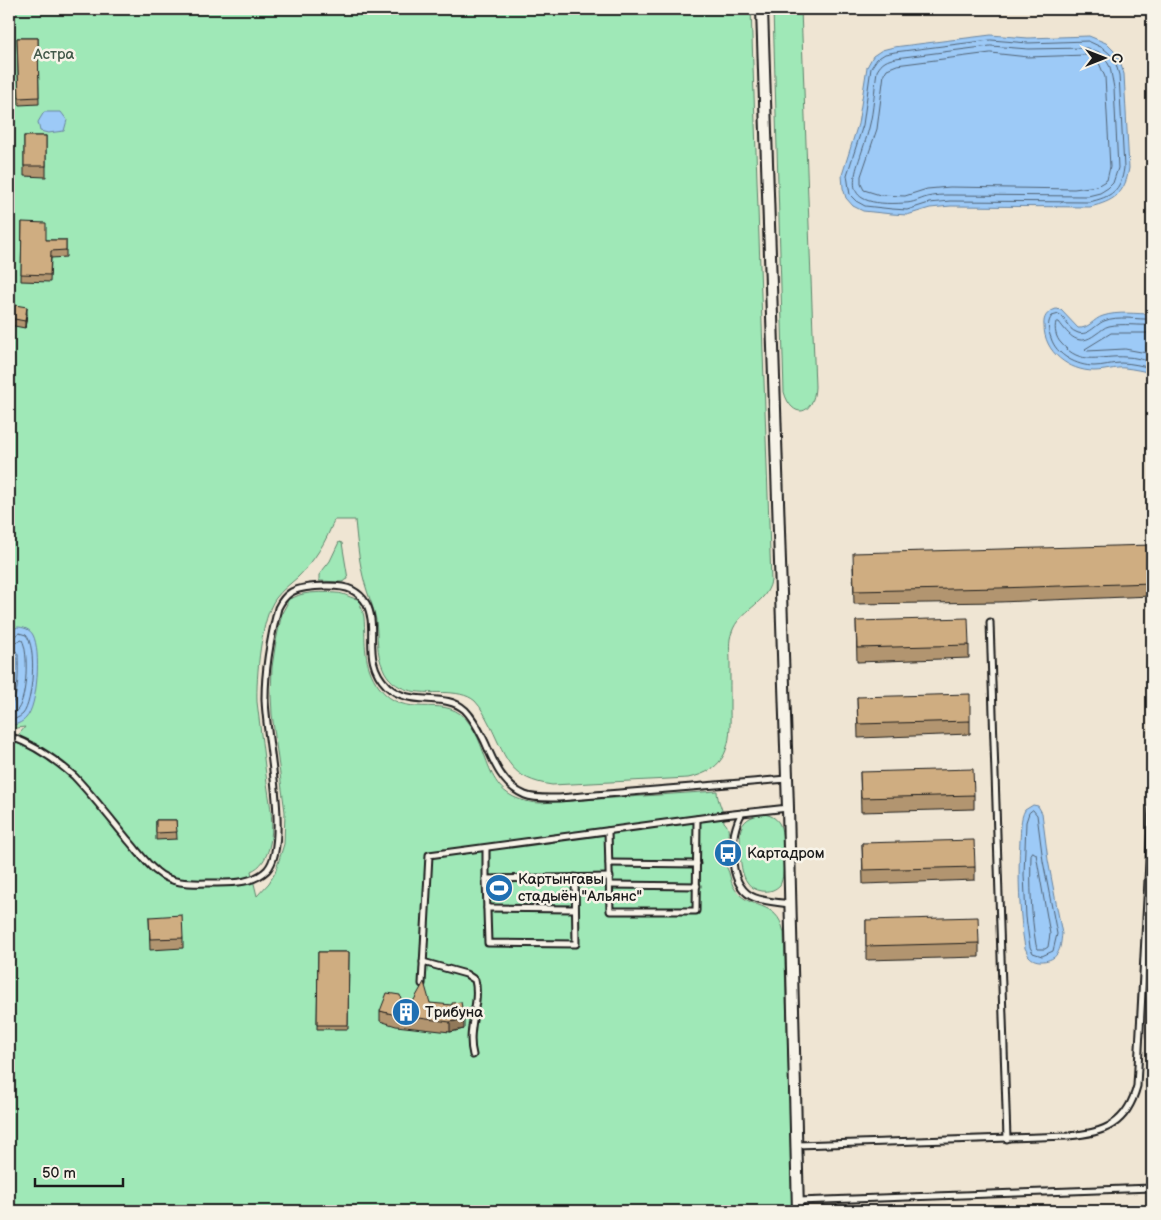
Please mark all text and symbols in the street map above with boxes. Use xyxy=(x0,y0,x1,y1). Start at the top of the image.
north arrow xyxy=(1078,32,1128,82)
park label: Астра xyxy=(33,45,75,64)
text: С xyxy=(1108,53,1125,63)
bus stop icon: Картадром xyxy=(713,838,743,868)
place label: Картадром xyxy=(747,844,825,863)
place label: Картынгавы стадыён "Альянс" xyxy=(518,870,642,906)
sports icon: Картынгавы стадыён "Альянс" xyxy=(484,873,514,903)
building icon: Трибуна xyxy=(391,997,421,1027)
place label: Трибуна xyxy=(425,1003,483,1022)
scale bar xyxy=(35,1155,122,1187)
text: 50 m xyxy=(42,1164,76,1183)

